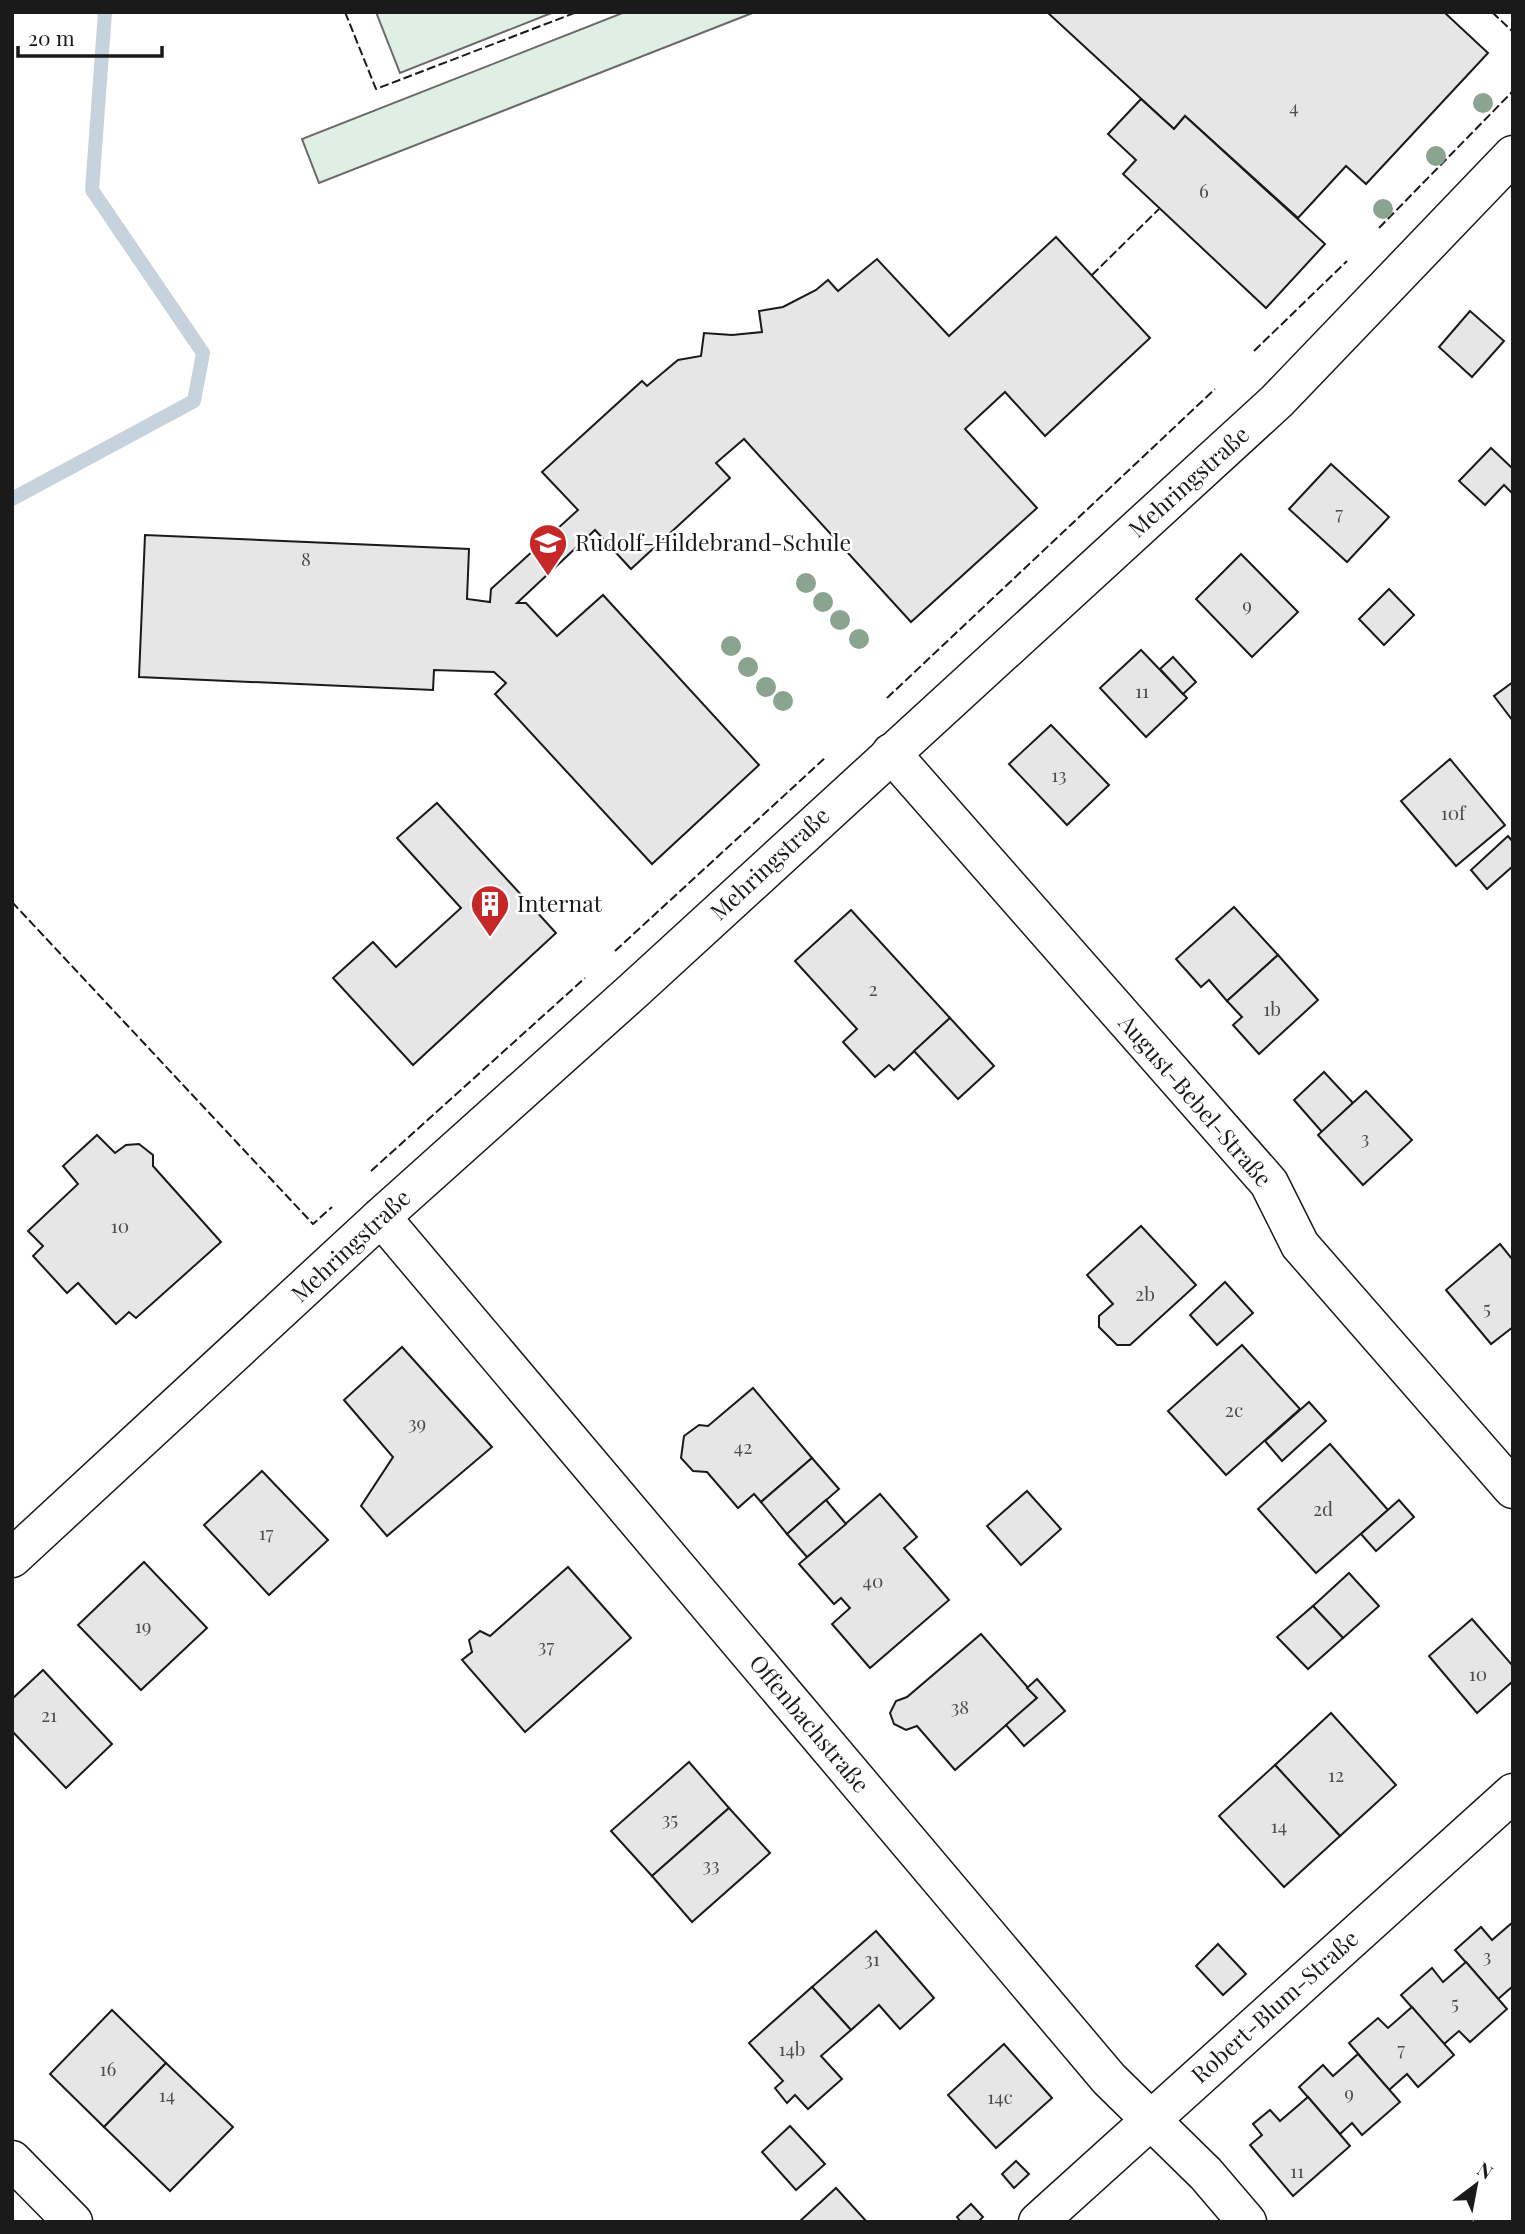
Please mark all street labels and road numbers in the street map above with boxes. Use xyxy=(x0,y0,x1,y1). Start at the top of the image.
street label: Mehringstraße xyxy=(1121,418,1255,543)
street label: Mehringstraße xyxy=(703,800,835,926)
street label: August-Bebel-Straße xyxy=(1112,1007,1280,1193)
street label: Mehringstraße xyxy=(284,1182,416,1308)
street label: Offenbachstraße xyxy=(743,1648,877,1799)
street label: Robert-Blum-Straße xyxy=(1184,1922,1364,2089)

